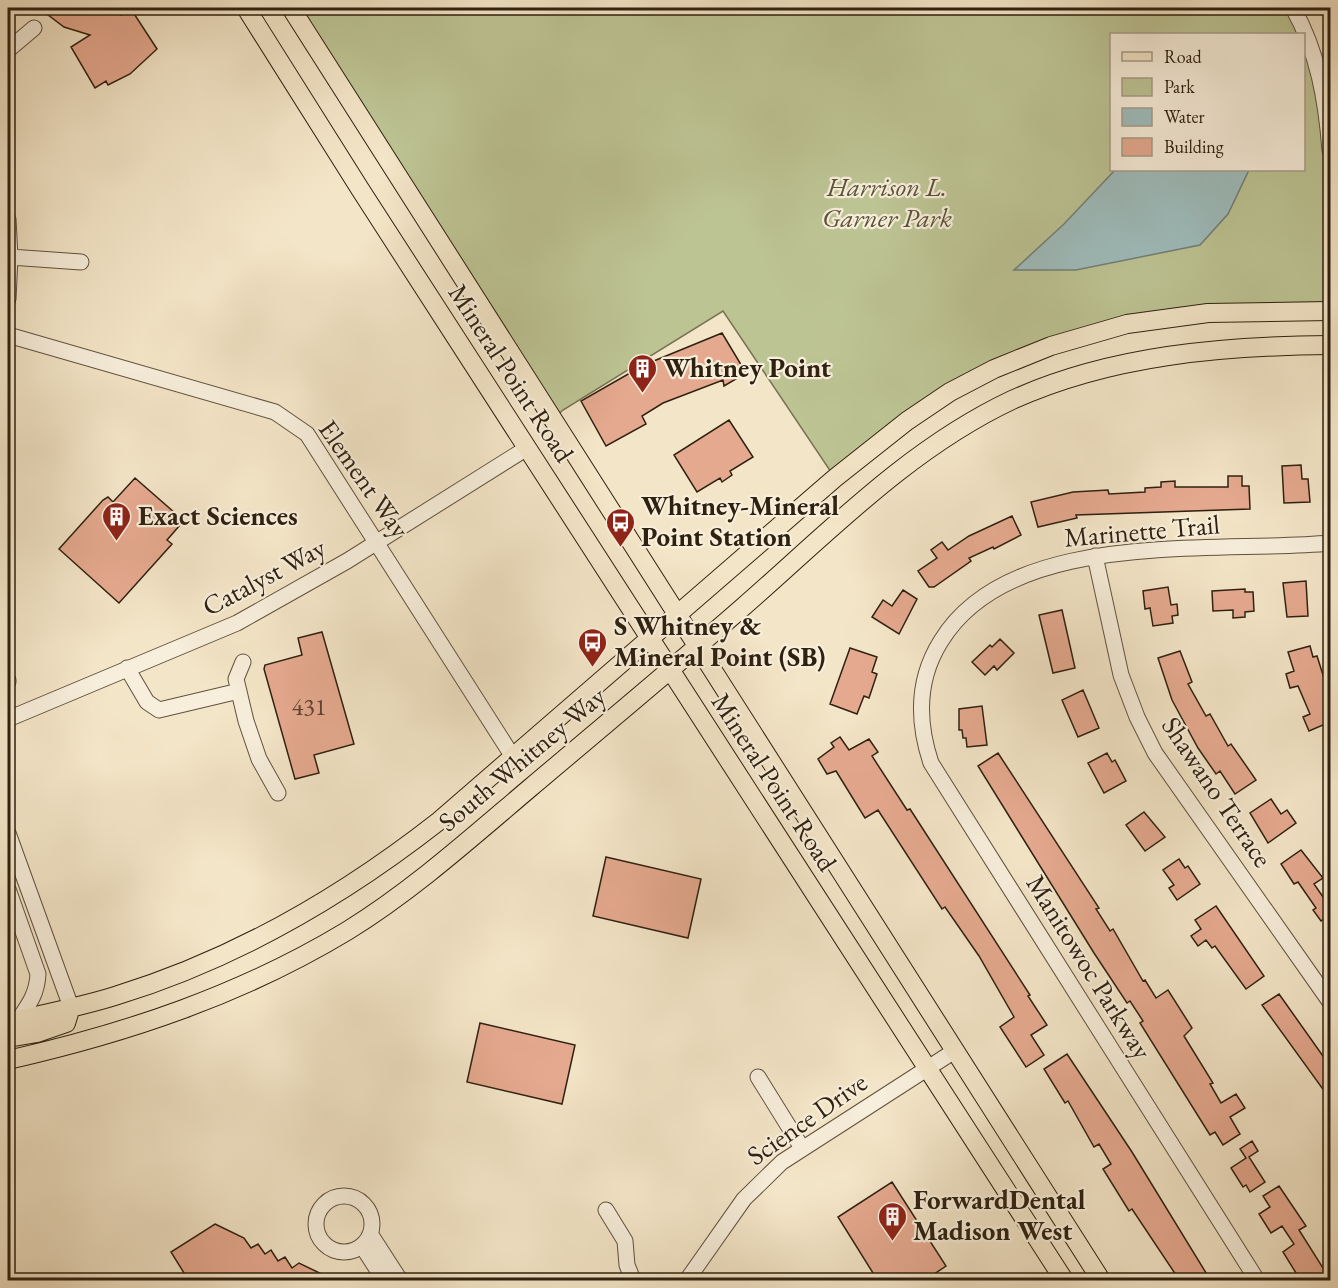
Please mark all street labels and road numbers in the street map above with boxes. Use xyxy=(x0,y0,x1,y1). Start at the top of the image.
street label: Mineral Point Road xyxy=(441,277,582,469)
street label: Element Way xyxy=(311,413,418,545)
street label: Marinette Trail xyxy=(1063,506,1221,555)
street label: Catalyst Way xyxy=(196,529,331,624)
street label: South Whitney Way xyxy=(431,678,613,839)
street label: Mineral Point Road xyxy=(704,686,845,878)
street label: Shawano Terrace xyxy=(1154,710,1281,874)
street label: Manitowoc Parkway xyxy=(1019,868,1160,1066)
street label: Science Drive xyxy=(740,1064,874,1173)

